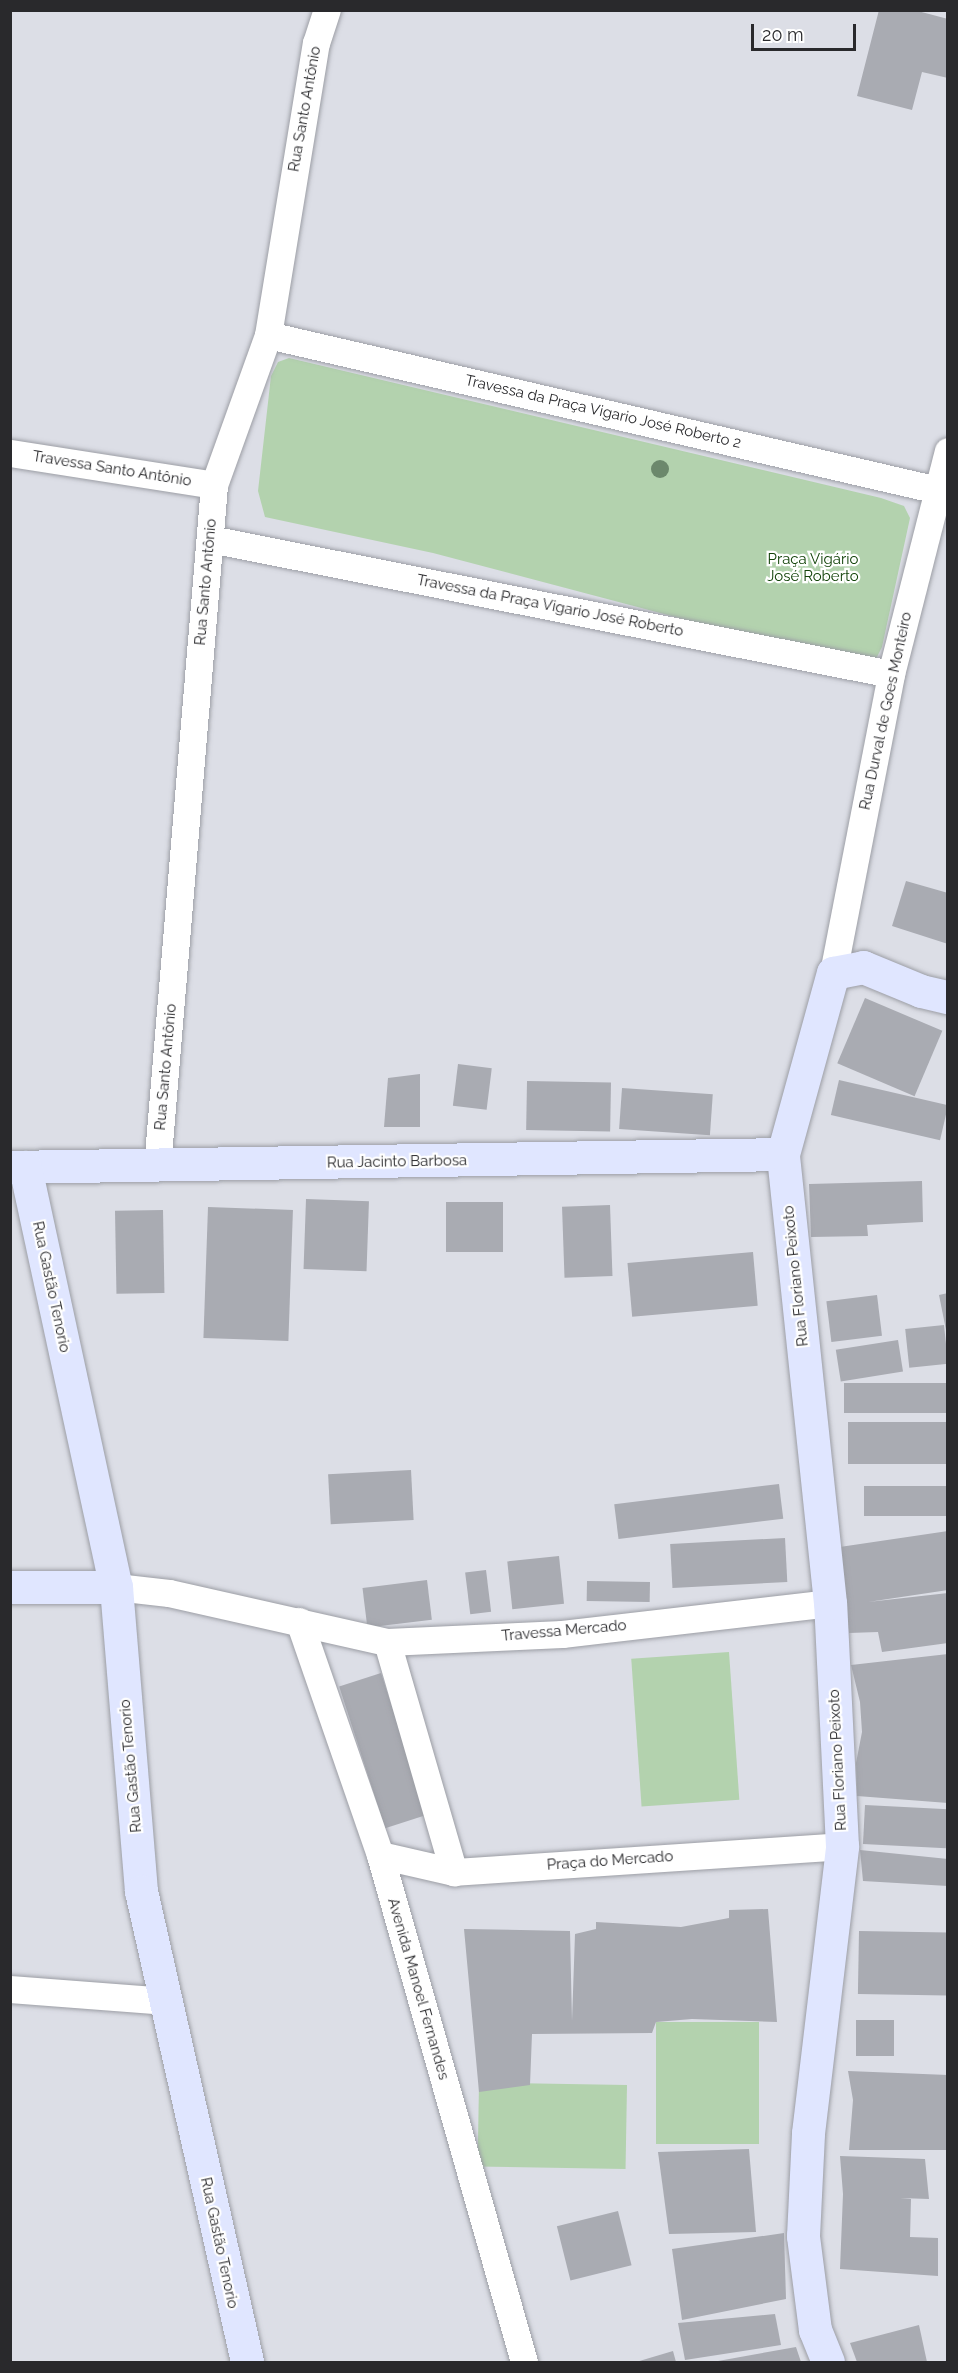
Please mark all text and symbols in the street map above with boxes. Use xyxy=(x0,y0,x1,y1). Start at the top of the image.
scale bar xyxy=(754,12,859,50)
text: 20 m xyxy=(762,24,804,45)
street label: Rua Santo Antônio xyxy=(285,45,325,173)
street label: Travessa da Praça Vigario José Roberto 2 xyxy=(463,371,743,453)
street label: Travessa Santo Antônio xyxy=(31,448,193,490)
street label: Rua Santo Antônio xyxy=(191,518,221,646)
park label: Praça Vigário José Roberto xyxy=(767,550,859,585)
street label: Travessa da Praça Vigario José Roberto xyxy=(415,571,685,641)
street label: Rua Durval de Goes Monteiro xyxy=(856,610,916,812)
street label: Rua Santo Antônio xyxy=(151,1003,181,1131)
street label: Rua Jacinto Barbosa xyxy=(327,1152,467,1172)
street label: Rua Floriano Peixoto xyxy=(780,1205,812,1347)
street label: Rua Gastão Tenorio xyxy=(28,1220,74,1354)
street label: Travessa Mercado xyxy=(501,1617,627,1645)
street label: Rua Floriano Peixoto xyxy=(825,1689,851,1831)
street label: Rua Gastão Tenorio xyxy=(116,1698,146,1834)
street label: Praça do Mercado xyxy=(546,1848,674,1874)
street label: Avenida Manoel Fernandes xyxy=(383,1896,453,2082)
street label: Rua Gastão Tenorio xyxy=(196,2176,242,2310)

